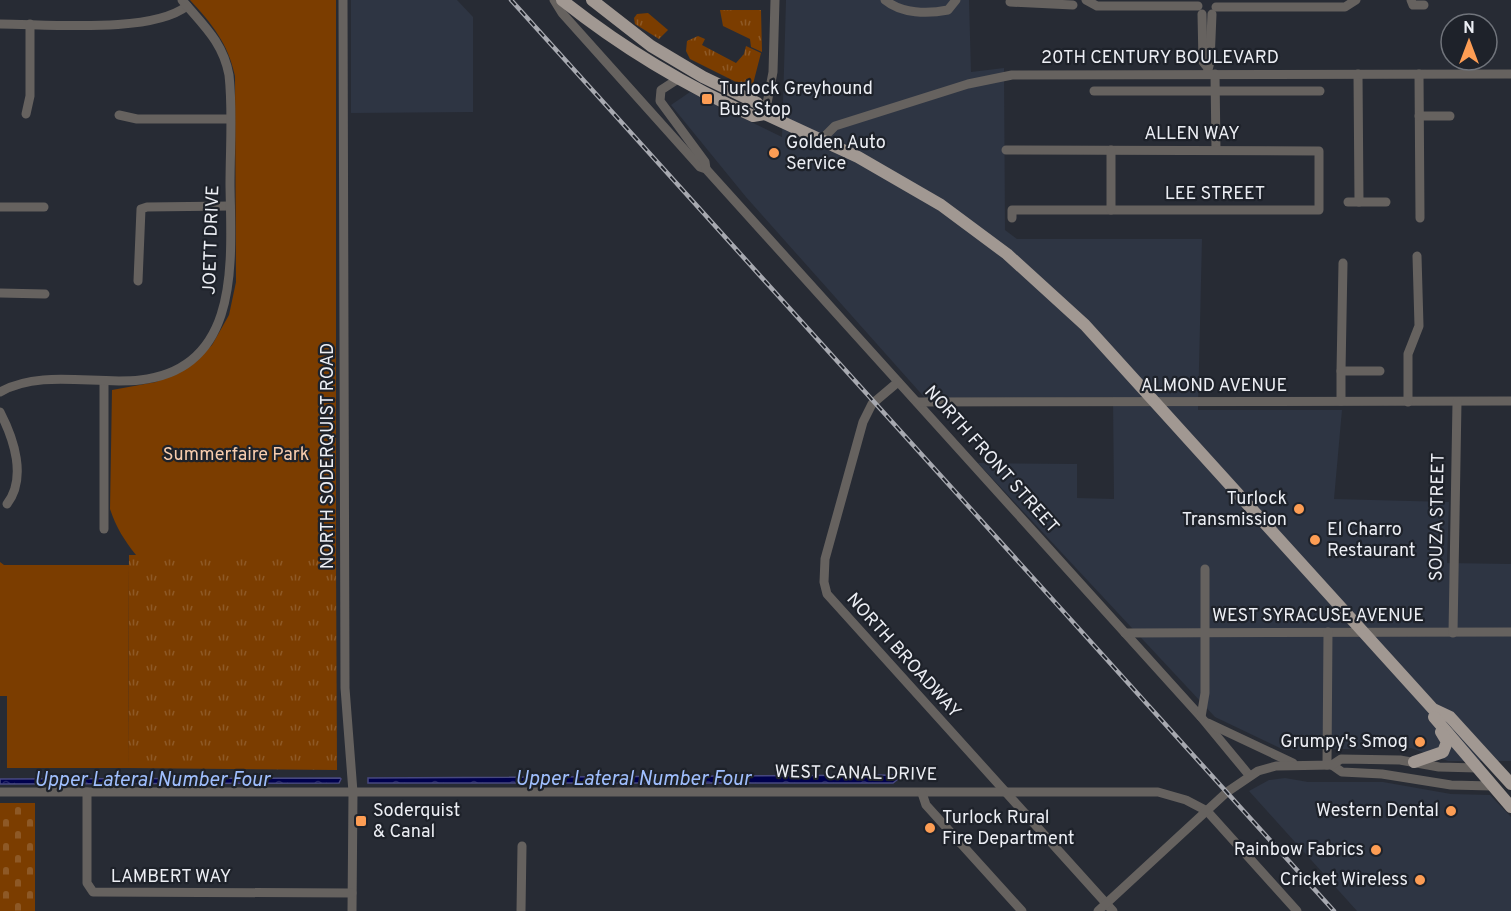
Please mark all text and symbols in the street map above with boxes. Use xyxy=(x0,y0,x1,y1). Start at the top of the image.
north arrow xyxy=(1439,12,1499,72)
text: N xyxy=(1463,19,1475,39)
street label: 20TH CENTURY BOULEVARD xyxy=(1041,47,1279,70)
place label: Turlock Greyhound Bus Stop xyxy=(719,78,873,122)
marker: Turlock Greyhound Bus Stop xyxy=(700,92,714,106)
street label: ALLEN WAY xyxy=(1144,123,1240,146)
place label: Golden Auto Service xyxy=(786,132,886,176)
marker: Golden Auto Service xyxy=(767,146,781,160)
street label: LEE STREET xyxy=(1165,183,1265,206)
street label: JOETT DRIVE xyxy=(199,185,225,295)
street label: NORTH SODERQUIST ROAD xyxy=(317,343,340,569)
street label: ALMOND AVENUE xyxy=(1141,375,1287,398)
street label: NORTH FRONT STREET xyxy=(918,381,1064,539)
park label: Summerfaire Park xyxy=(163,444,309,467)
street label: SOUZA STREET xyxy=(1425,453,1451,581)
place label: Turlock Transmission xyxy=(1182,488,1287,532)
marker: Turlock Transmission xyxy=(1292,502,1306,516)
place label: El Charro Restaurant xyxy=(1327,519,1416,563)
marker: El Charro Restaurant xyxy=(1308,533,1322,547)
street label: NORTH BROADWAY xyxy=(841,589,965,723)
street label: WEST SYRACUSE AVENUE xyxy=(1212,605,1424,628)
place label: Grumpy's Smog xyxy=(1280,731,1408,754)
marker: Grumpy's Smog xyxy=(1413,735,1427,749)
street label: WEST CANAL DRIVE xyxy=(774,761,938,787)
water label: Upper Lateral Number Four xyxy=(515,767,752,793)
water label: Upper Lateral Number Four xyxy=(34,768,271,794)
place label: Soderquist & Canal xyxy=(373,800,460,844)
place label: Western Dental xyxy=(1316,800,1439,823)
marker: Western Dental xyxy=(1444,804,1458,818)
place label: Turlock Rural Fire Department xyxy=(942,807,1075,851)
marker: Soderquist & Canal xyxy=(354,814,368,828)
marker: Turlock Rural Fire Department xyxy=(923,821,937,835)
place label: Rainbow Fabrics xyxy=(1234,839,1364,862)
marker: Rainbow Fabrics xyxy=(1369,843,1383,857)
street label: LAMBERT WAY xyxy=(111,866,231,889)
place label: Cricket Wireless xyxy=(1280,869,1408,892)
marker: Cricket Wireless xyxy=(1413,873,1427,887)

